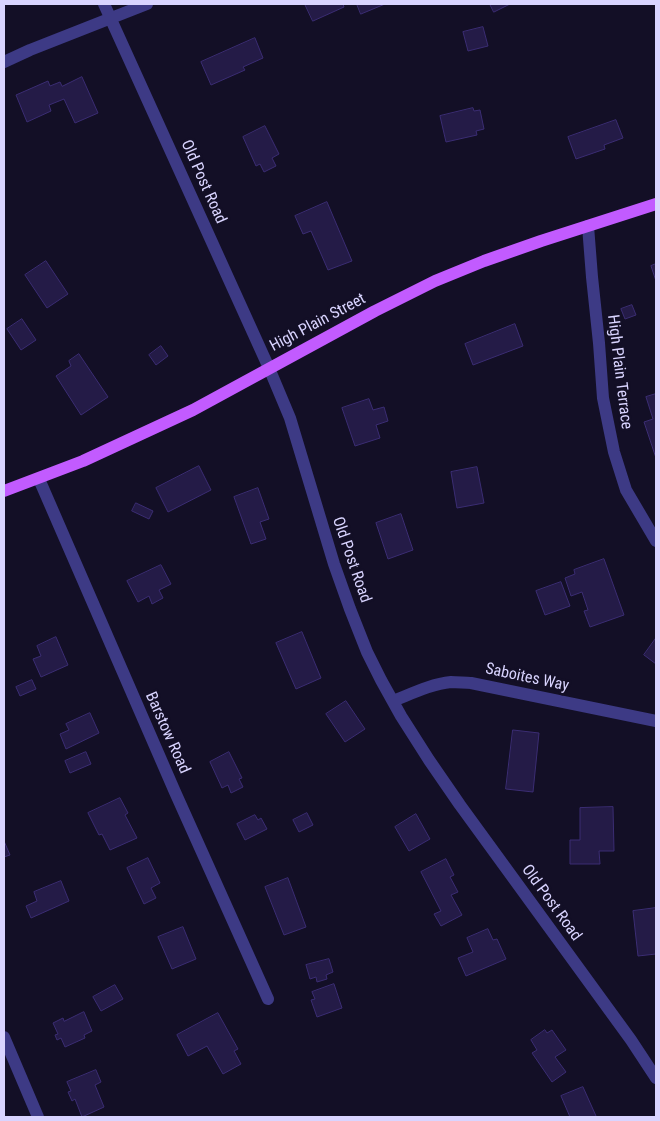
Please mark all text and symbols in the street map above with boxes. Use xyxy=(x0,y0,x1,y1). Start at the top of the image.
street label: Old Post Road xyxy=(176,137,230,227)
street label: High Plain Street xyxy=(267,290,369,356)
street label: High Plain Terrace xyxy=(602,314,636,430)
street label: Old Post Road xyxy=(327,515,375,605)
street label: Saboites Way xyxy=(483,660,571,696)
street label: Barstow Road xyxy=(140,689,194,777)
street label: Old Post Road xyxy=(517,861,585,945)

